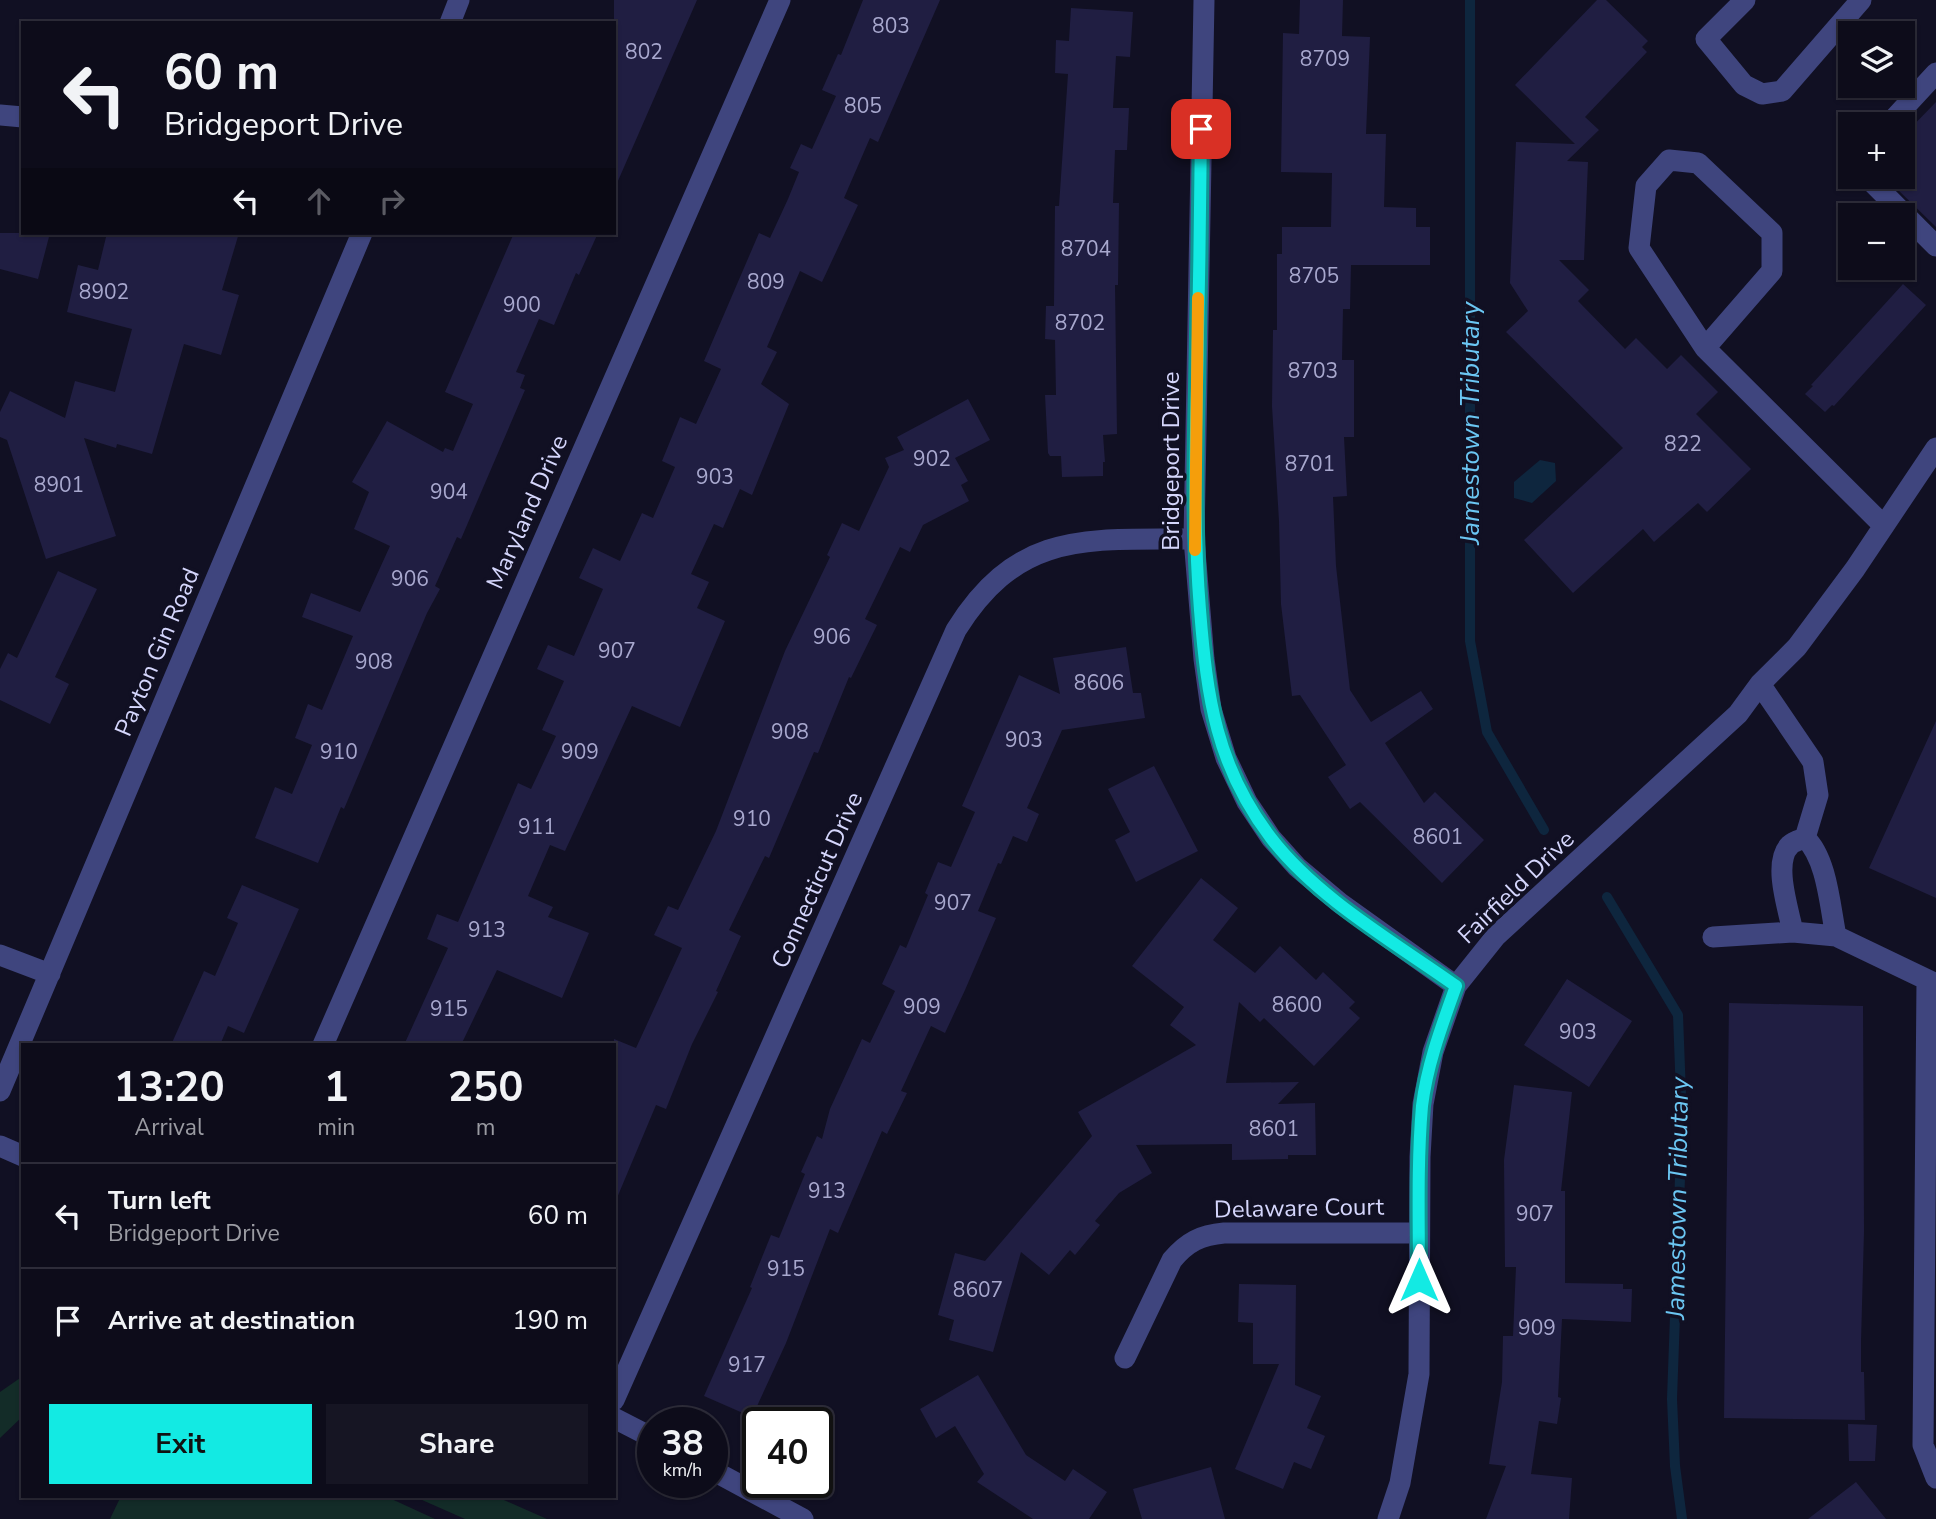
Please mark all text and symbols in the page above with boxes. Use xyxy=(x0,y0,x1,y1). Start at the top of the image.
house number: 803 xyxy=(872,12,910,40)
map controls xyxy=(1838,21,1915,280)
button: layers xyxy=(1838,21,1915,98)
house number: 802 xyxy=(625,38,663,66)
text: 60 m xyxy=(164,39,279,106)
house number: 8709 xyxy=(1300,45,1350,73)
icon: left xyxy=(49,49,140,140)
house number: 805 xyxy=(844,92,882,120)
pin xyxy=(1171,99,1231,159)
text: Bridgeport Drive xyxy=(164,103,403,146)
icon: arrive xyxy=(1182,110,1220,148)
button: + xyxy=(1838,112,1915,189)
icon: left xyxy=(227,182,265,220)
icon: ahead xyxy=(300,182,338,220)
icon: right xyxy=(373,182,411,220)
button: − xyxy=(1838,203,1915,280)
house number: 8704 xyxy=(1061,235,1111,263)
house number: 8705 xyxy=(1289,262,1339,290)
house number: 809 xyxy=(747,268,785,296)
house number: 8902 xyxy=(79,278,129,306)
house number: 900 xyxy=(503,291,541,319)
water label: Jamestown Tributary xyxy=(1453,300,1488,546)
house number: 8702 xyxy=(1055,309,1105,337)
house number: 8703 xyxy=(1288,357,1338,385)
street label: Bridgeport Drive xyxy=(1155,371,1187,551)
street label: Maryland Drive xyxy=(479,430,575,594)
house number: 822 xyxy=(1664,430,1702,458)
house number: 902 xyxy=(913,445,951,473)
house number: 8701 xyxy=(1285,450,1335,478)
house number: 903 xyxy=(696,463,734,491)
house number: 8901 xyxy=(34,471,84,499)
house number: 904 xyxy=(430,478,468,506)
street label: Payton Gin Road xyxy=(107,563,207,741)
house number: 906 xyxy=(391,565,429,593)
house number: 906 xyxy=(813,623,851,651)
house number: 907 xyxy=(598,637,636,665)
house number: 908 xyxy=(355,648,393,676)
house number: 8606 xyxy=(1074,669,1124,697)
house number: 908 xyxy=(771,718,809,746)
house number: 903 xyxy=(1005,726,1043,754)
house number: 910 xyxy=(320,738,358,766)
house number: 909 xyxy=(561,738,599,766)
street label: Connecticut Drive xyxy=(764,787,870,973)
house number: 910 xyxy=(733,805,771,833)
house number: 911 xyxy=(518,813,556,841)
house number: 8601 xyxy=(1413,823,1463,851)
street label: Fairfield Drive xyxy=(1451,823,1581,951)
house number: 907 xyxy=(934,889,972,917)
house number: 913 xyxy=(468,916,506,944)
house number: 8600 xyxy=(1272,991,1322,1019)
house number: 909 xyxy=(903,993,941,1021)
house number: 915 xyxy=(430,995,468,1023)
house number: 903 xyxy=(1559,1018,1597,1046)
text: 13:20 xyxy=(114,1059,225,1116)
text: 1 xyxy=(324,1059,349,1116)
text: 250 xyxy=(448,1059,523,1116)
water label: Jamestown Tributary xyxy=(1658,1075,1697,1321)
text: Arrival xyxy=(135,1112,204,1143)
text: min xyxy=(317,1112,355,1143)
text: m xyxy=(476,1112,496,1143)
house number: 8601 xyxy=(1249,1115,1299,1143)
house number: 913 xyxy=(808,1177,846,1205)
text: Turn left xyxy=(108,1183,211,1218)
street label: Delaware Court xyxy=(1214,1191,1385,1225)
icon: left xyxy=(49,1197,87,1235)
text: 60 m xyxy=(528,1198,588,1233)
house number: 907 xyxy=(1516,1200,1554,1228)
text: Bridgeport Drive xyxy=(108,1218,280,1249)
position arrow xyxy=(1382,1243,1456,1317)
house number: 915 xyxy=(767,1255,805,1283)
house number: 8607 xyxy=(953,1276,1003,1304)
icon: arrive xyxy=(49,1302,87,1340)
text: Arrive at destination xyxy=(108,1303,355,1338)
text: 190 m xyxy=(512,1303,588,1338)
house number: 909 xyxy=(1518,1314,1556,1342)
house number: 917 xyxy=(728,1351,766,1379)
button: Exit xyxy=(49,1404,312,1484)
button: Share xyxy=(326,1404,588,1484)
speed limit sign: 40 xyxy=(742,1407,833,1498)
text: 38 xyxy=(661,1420,704,1467)
text: km/h xyxy=(663,1458,702,1482)

